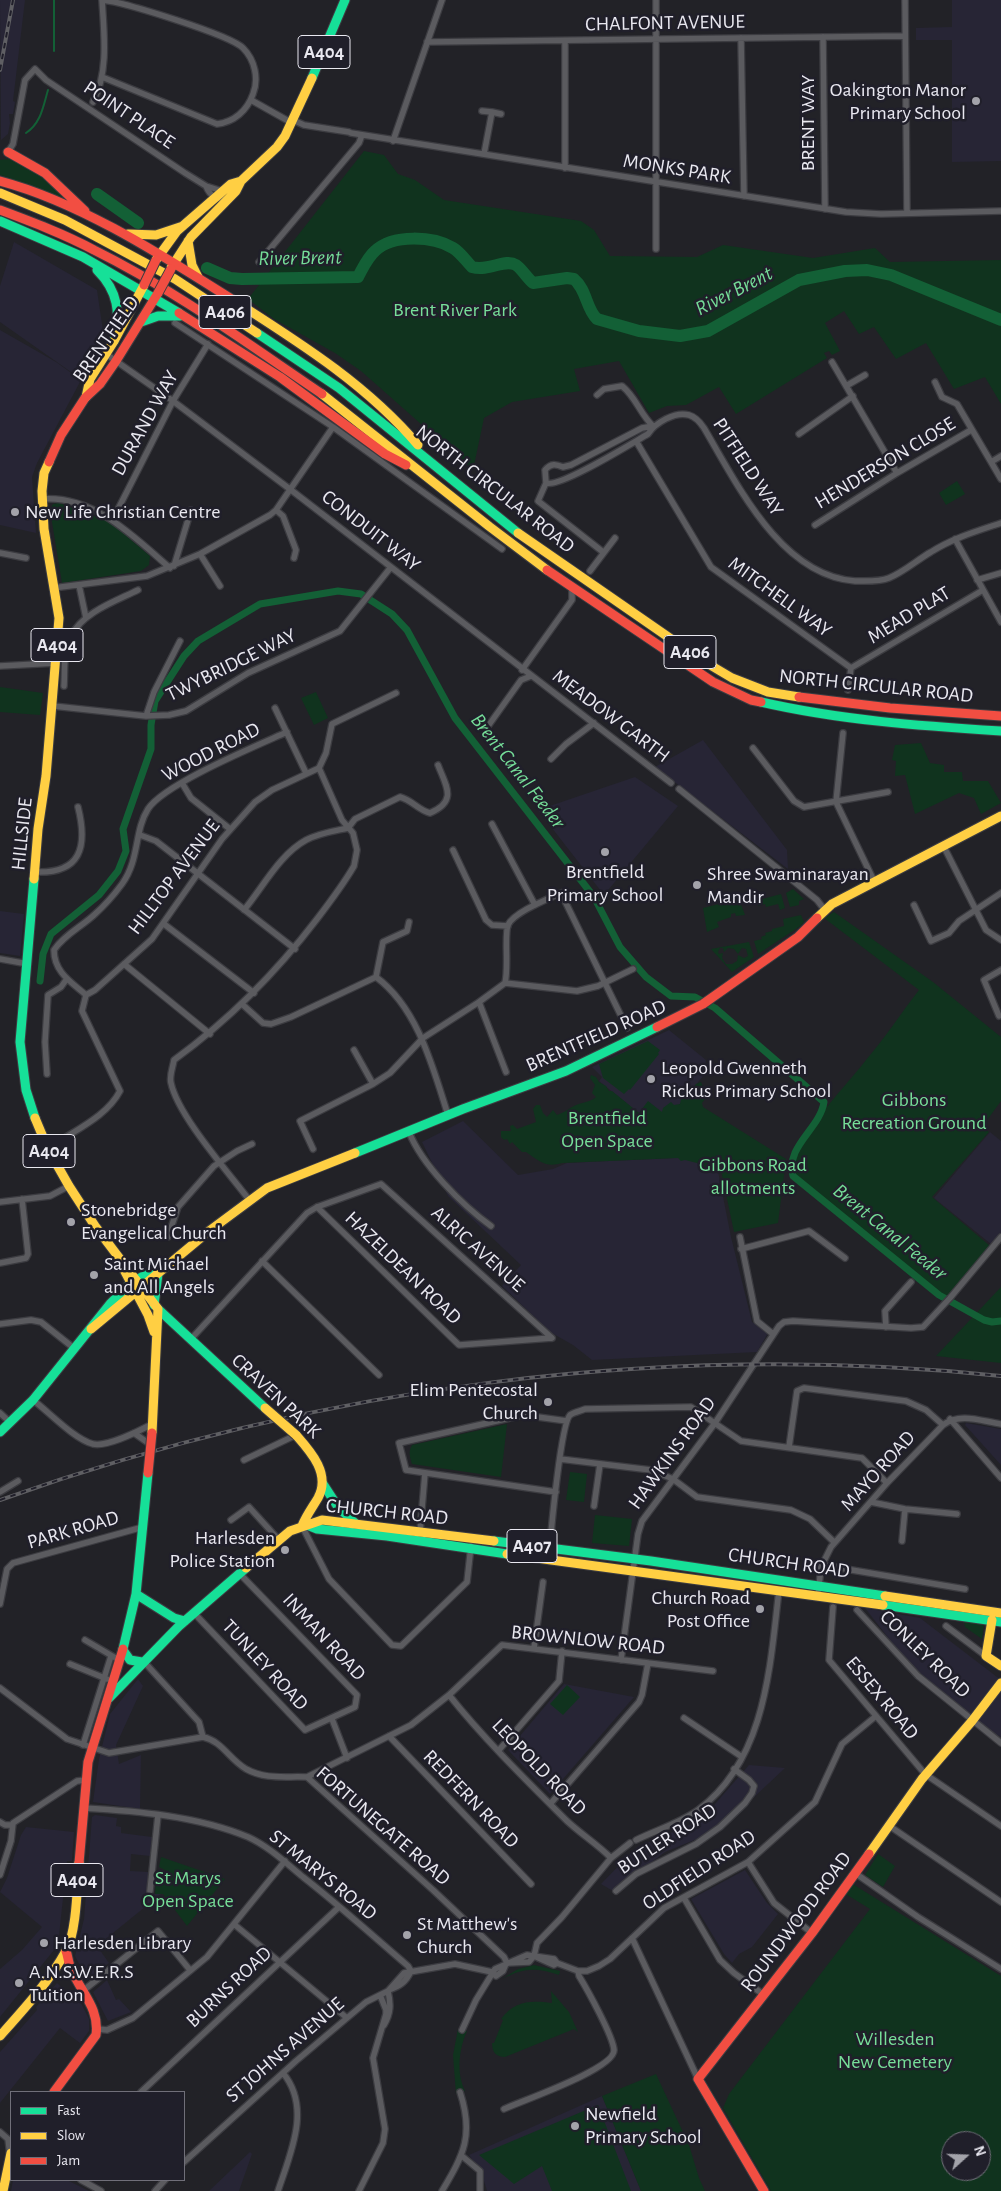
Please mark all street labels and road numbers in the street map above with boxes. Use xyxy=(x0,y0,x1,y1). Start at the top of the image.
street label: CHALFONT AVENUE xyxy=(585,10,745,36)
road number: A404 xyxy=(298,36,350,68)
street label: BRENT WAY xyxy=(796,75,820,171)
street label: POINT PLACE xyxy=(79,76,179,154)
street label: MONKS PARK xyxy=(621,149,733,189)
street label: BRENTFIELD xyxy=(68,291,144,387)
road number: A406 xyxy=(199,296,251,328)
street label: DURAND WAY xyxy=(106,366,184,480)
street label: HENDERSON CLOSE xyxy=(810,412,960,514)
street label: PITFIELD WAY xyxy=(707,413,789,521)
street label: NORTH CIRCULAR ROAD xyxy=(411,420,579,558)
street label: CONDUIT WAY xyxy=(317,485,425,577)
street label: MITCHELL WAY xyxy=(724,551,836,643)
street label: MEAD PLAT xyxy=(863,581,955,649)
street label: TWYBRIDGE WAY xyxy=(162,623,300,707)
road number: A404 xyxy=(31,628,83,662)
road number: A406 xyxy=(664,636,716,669)
street label: MEADOW GARTH xyxy=(548,664,674,768)
street label: NORTH CIRCULAR ROAD xyxy=(778,664,974,708)
street label: WOOD ROAD xyxy=(158,717,264,787)
street label: HILLSIDE xyxy=(6,796,38,872)
street label: HILLTOP AVENUE xyxy=(123,815,225,939)
street label: BRENTFIELD ROAD xyxy=(522,994,670,1078)
road number: A404 xyxy=(23,1134,75,1168)
street label: ALRIC AVENUE xyxy=(426,1201,530,1297)
street label: HAZELDEAN ROAD xyxy=(340,1206,466,1330)
street label: CRAVEN PARK xyxy=(226,1349,326,1443)
street label: HAWKINS ROAD xyxy=(623,1392,721,1514)
street label: MAYO ROAD xyxy=(836,1426,920,1516)
street label: CHURCH ROAD xyxy=(325,1494,449,1530)
street label: PARK ROAD xyxy=(24,1505,122,1555)
road number: A407 xyxy=(507,1530,557,1562)
street label: CHURCH ROAD xyxy=(727,1543,851,1583)
street label: INMAN ROAD xyxy=(277,1588,371,1686)
street label: CONLEY ROAD xyxy=(875,1605,975,1703)
street label: TUNLEY ROAD xyxy=(217,1615,313,1715)
street label: BROWNLOW ROAD xyxy=(510,1620,666,1660)
street label: ESSEX ROAD xyxy=(840,1652,924,1744)
street label: LEOPOLD ROAD xyxy=(487,1713,591,1821)
street label: REDFERN ROAD xyxy=(418,1745,524,1853)
street label: FORTUNEGATE ROAD xyxy=(311,1761,455,1891)
street label: BUTLER ROAD xyxy=(613,1798,721,1880)
street label: ST MARYS ROAD xyxy=(264,1824,382,1926)
street label: OLDFIELD ROAD xyxy=(638,1825,760,1915)
street label: ROUNDWOOD ROAD xyxy=(735,1847,857,1997)
road number: A404 xyxy=(51,1864,103,1896)
street label: BURNS ROAD xyxy=(181,1941,277,2033)
street label: ST JOHNS AVENUE xyxy=(221,1992,349,2108)

